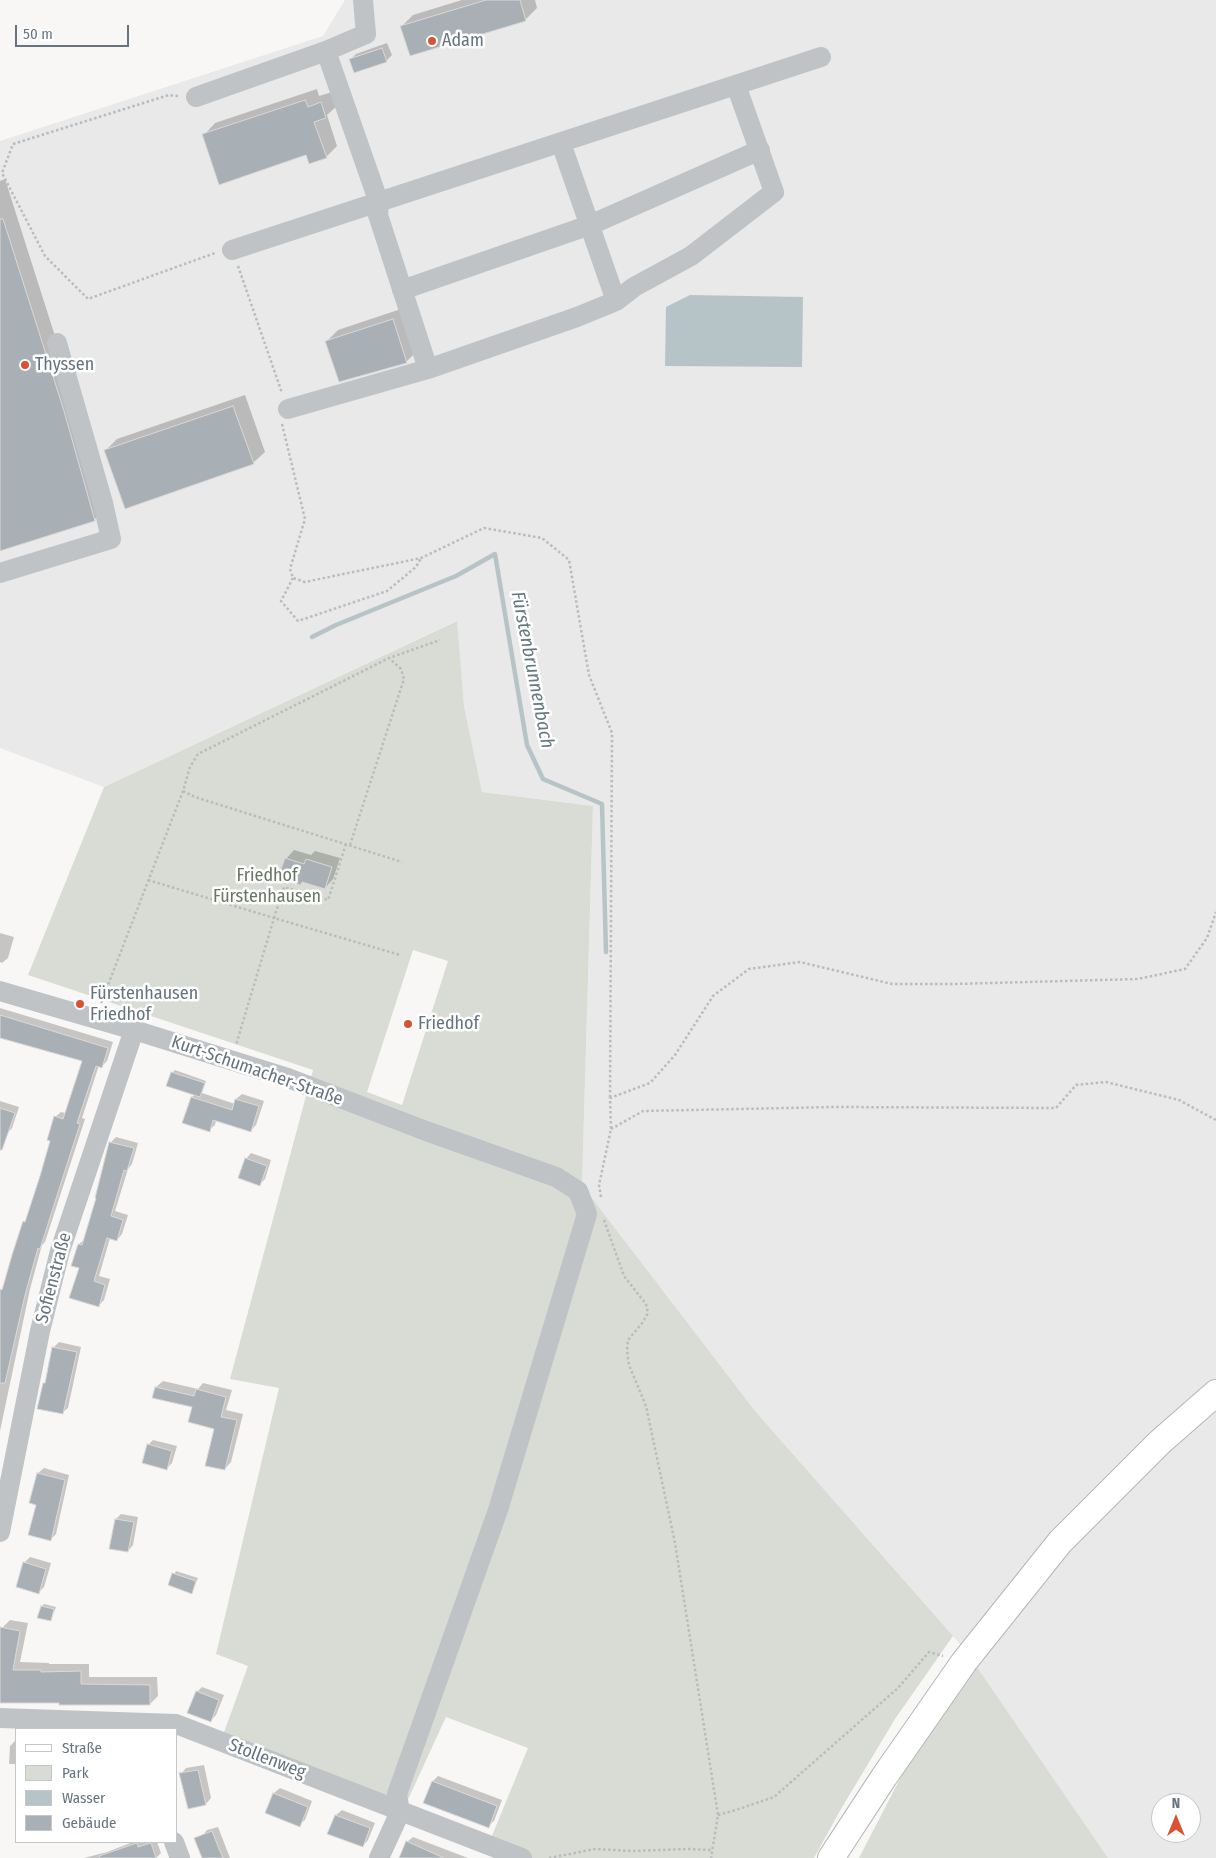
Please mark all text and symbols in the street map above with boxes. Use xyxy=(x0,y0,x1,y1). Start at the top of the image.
scale bar xyxy=(18,15,131,47)
text: 50 m xyxy=(23,25,53,43)
place label: Adam xyxy=(442,30,484,52)
marker: Adam xyxy=(426,35,438,47)
place label: Thyssen xyxy=(35,354,94,376)
marker: Thyssen xyxy=(19,359,31,371)
water label: Fürstenbrunnenbach xyxy=(506,589,558,751)
park label: Friedhof Fürstenhausen xyxy=(213,865,321,908)
place label: Fürstenhausen Friedhof xyxy=(90,983,198,1026)
marker: Fürstenhausen Friedhof xyxy=(74,998,86,1010)
place label: Friedhof xyxy=(418,1013,479,1035)
marker: Friedhof xyxy=(402,1018,414,1030)
street label: Kurt-Schumacher-Straße xyxy=(168,1032,346,1110)
street label: Sofienstraße xyxy=(32,1230,76,1326)
legend xyxy=(15,1728,178,1843)
street label: Stollenweg xyxy=(225,1734,309,1784)
text: Straße xyxy=(62,1739,102,1757)
text: Park xyxy=(62,1764,89,1782)
text: Wasser xyxy=(62,1789,105,1807)
north arrow xyxy=(1151,1793,1201,1843)
text: N xyxy=(1172,1795,1180,1812)
text: Gebäude xyxy=(62,1814,117,1832)

